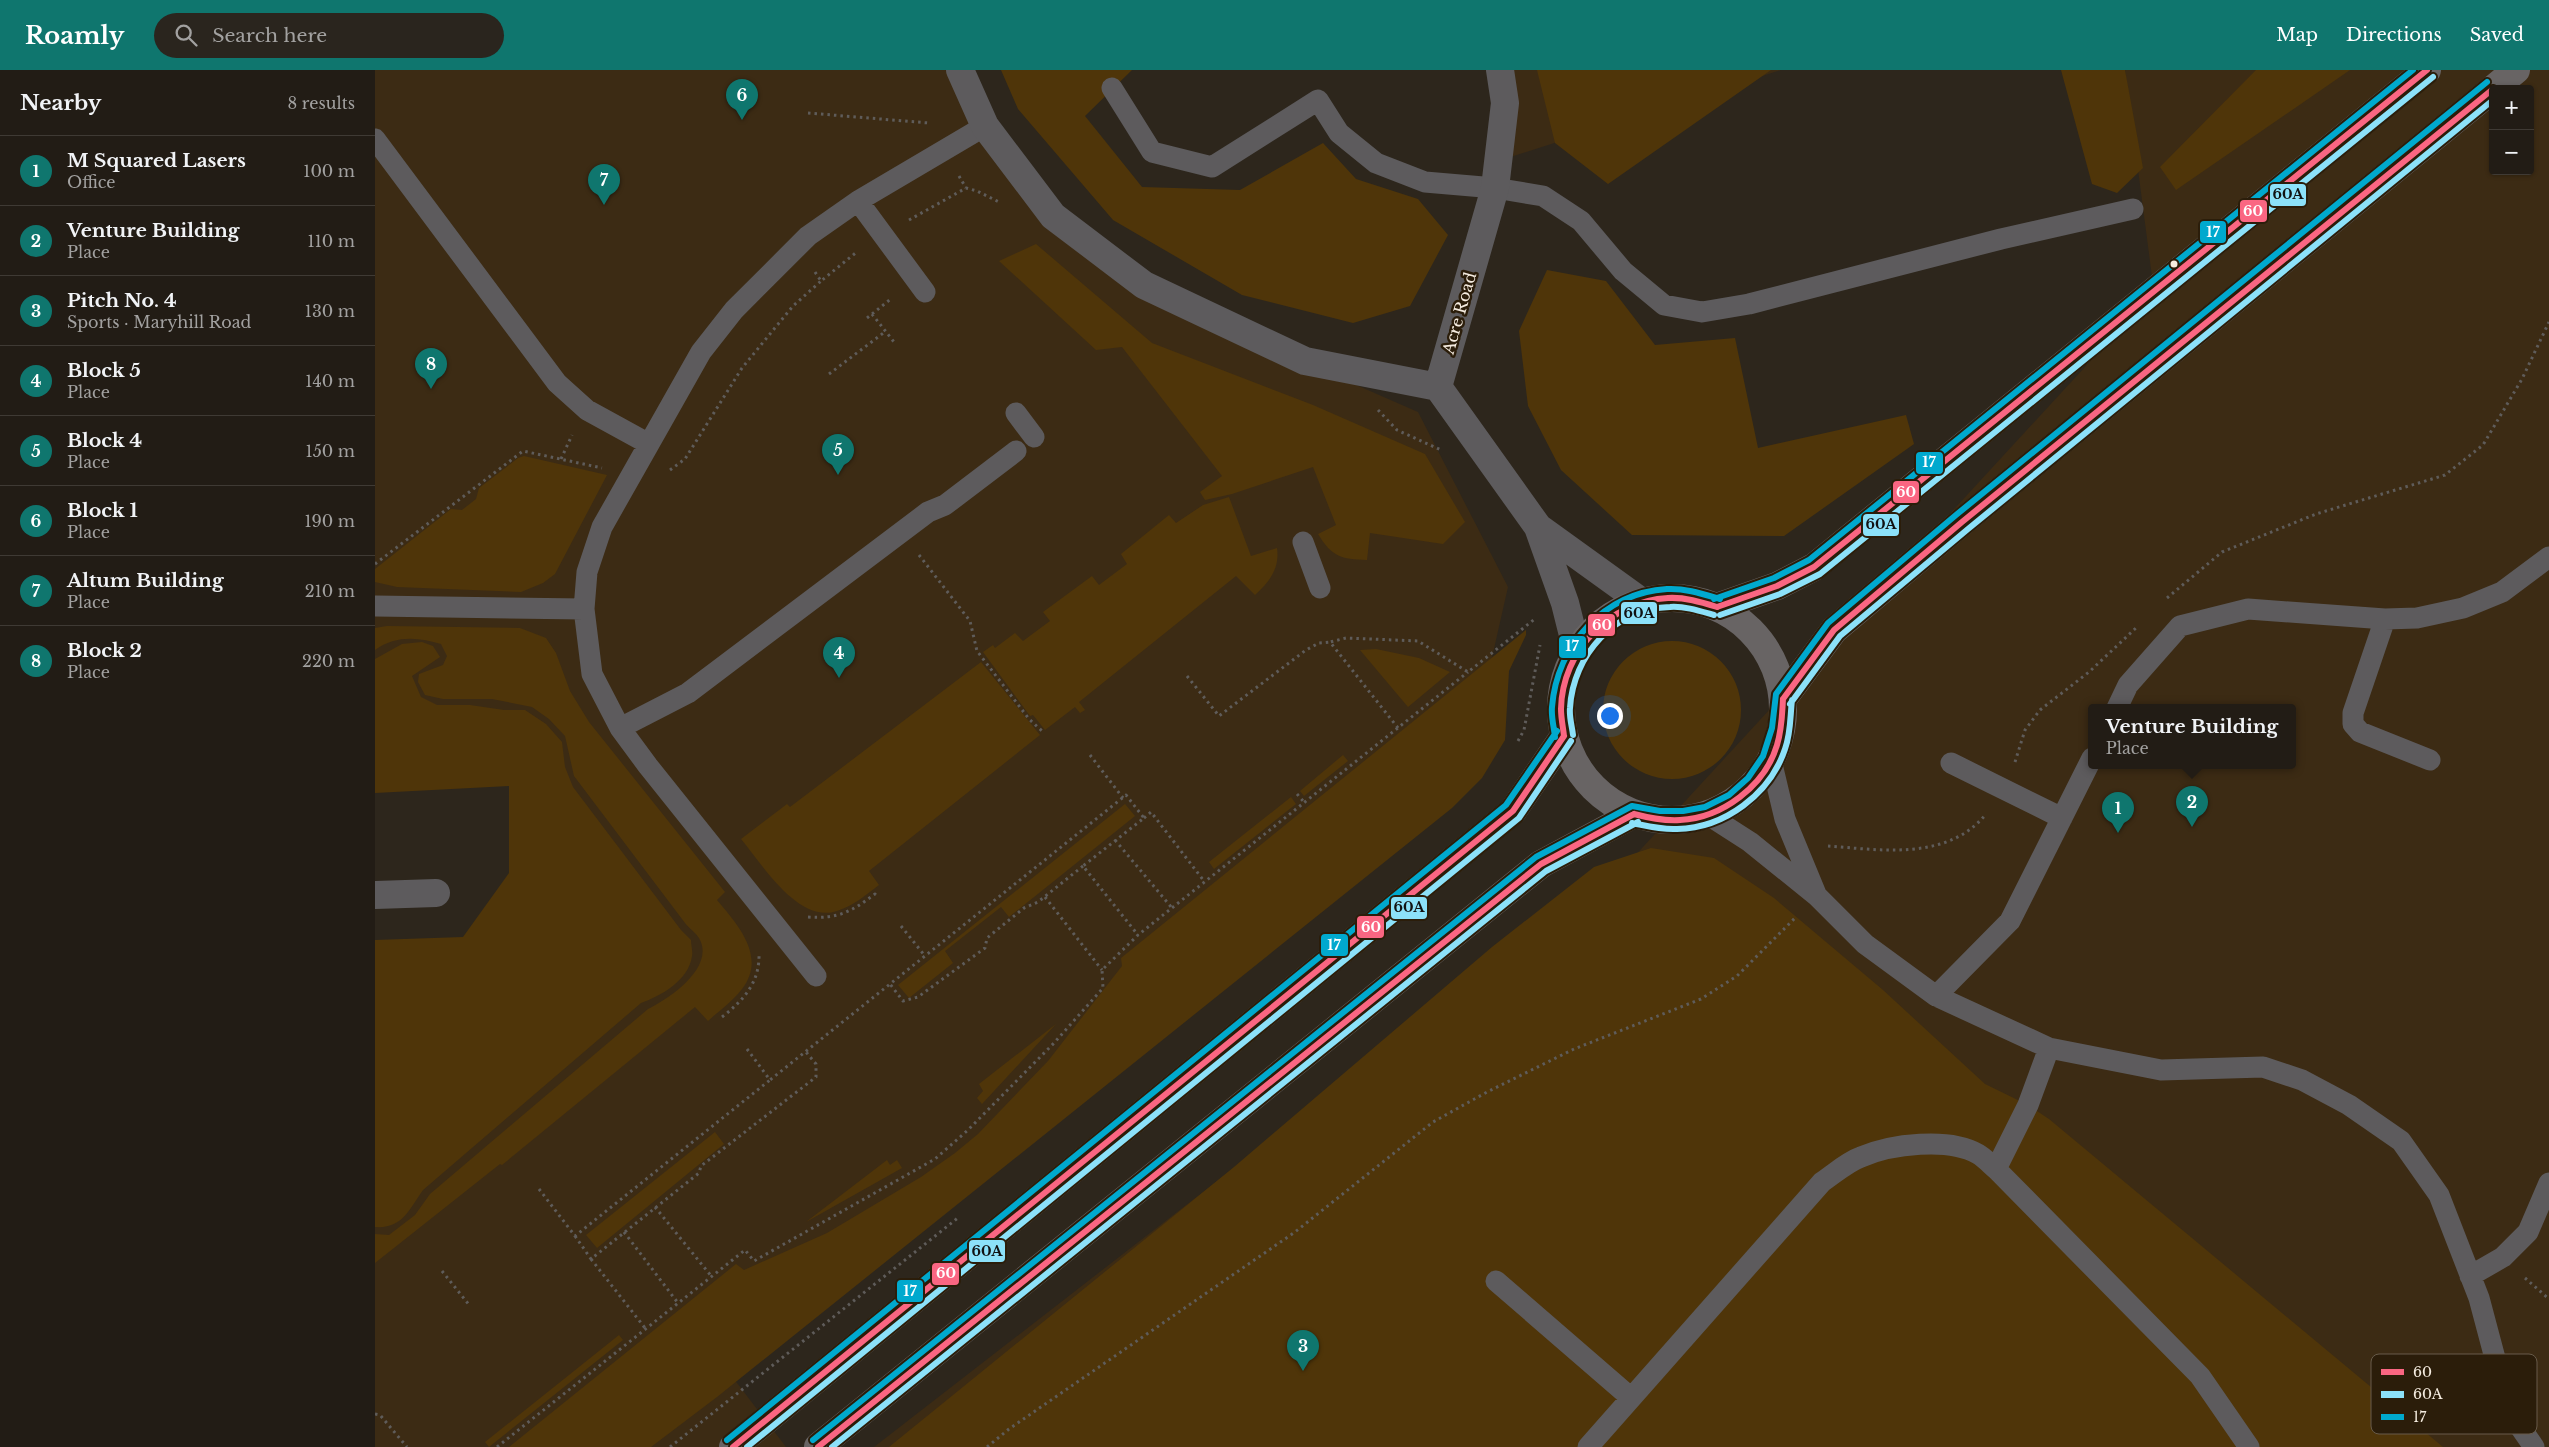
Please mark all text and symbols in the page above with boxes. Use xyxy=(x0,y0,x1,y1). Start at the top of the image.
search box xyxy=(154,13,504,58)
text: Roamly xyxy=(25,21,124,50)
icon: search xyxy=(172,21,200,49)
text: Search here xyxy=(212,24,327,47)
text: Map xyxy=(2276,24,2318,46)
text: Directions xyxy=(2346,24,2442,46)
text: Saved xyxy=(2470,24,2524,46)
pin: 6 xyxy=(726,79,758,120)
map controls xyxy=(2489,85,2534,175)
button: + xyxy=(2489,85,2534,130)
text: Nearby xyxy=(20,90,101,116)
text: 8 results xyxy=(288,93,355,113)
button: − xyxy=(2489,130,2534,175)
text: M Squared Lasers xyxy=(67,149,246,172)
text: 1 xyxy=(33,161,39,181)
text: 100 m xyxy=(303,161,355,181)
pin: 7 xyxy=(588,164,620,205)
text: Office xyxy=(67,172,115,192)
line badge: 60A xyxy=(2269,183,2307,207)
text: 60A xyxy=(2272,185,2304,203)
line badge: 60 xyxy=(2239,199,2268,223)
text: 60 xyxy=(2243,202,2263,220)
text: Venture Building xyxy=(67,219,239,242)
line badge: 17 xyxy=(2199,220,2227,244)
text: 17 xyxy=(2206,223,2220,241)
text: 2 xyxy=(31,231,41,251)
text: 110 m xyxy=(308,231,355,251)
text: Place xyxy=(67,242,110,262)
unlabelled marker xyxy=(2169,259,2179,269)
street label: Acre Road xyxy=(1437,269,1480,357)
text: Pitch No. 4 xyxy=(67,289,177,312)
text: 3 xyxy=(31,301,41,321)
text: 130 m xyxy=(305,301,355,321)
text: Sports · Maryhill Road xyxy=(67,312,251,332)
pin: 8 xyxy=(415,348,447,389)
text: Block 5 xyxy=(67,359,141,382)
text: 4 xyxy=(31,371,41,391)
text: 140 m xyxy=(305,371,355,391)
text: Place xyxy=(67,382,110,402)
text: Block 4 xyxy=(67,429,142,452)
pin: 5 xyxy=(822,434,854,475)
text: 5 xyxy=(31,441,41,461)
text: 150 m xyxy=(306,441,355,461)
line badge: 17 xyxy=(1915,451,1944,475)
text: Place xyxy=(67,452,110,472)
text: 17 xyxy=(1922,453,1936,471)
line badge: 60 xyxy=(1892,480,1920,504)
text: 60 xyxy=(1896,483,1916,501)
text: Block 1 xyxy=(67,499,138,522)
text: 6 xyxy=(31,511,41,531)
text: 190 m xyxy=(304,511,355,531)
line badge: 60A xyxy=(1862,513,1900,537)
text: 60A xyxy=(1865,515,1897,533)
text: Place xyxy=(67,522,110,542)
text: Altum Building xyxy=(67,569,223,592)
text: 7 xyxy=(32,581,40,601)
text: 210 m xyxy=(305,581,355,601)
text: Place xyxy=(67,592,110,612)
line badge: 60A xyxy=(1620,601,1658,625)
text: 60A xyxy=(1623,604,1655,622)
line badge: 60 xyxy=(1587,613,1616,637)
text: 60 xyxy=(1592,616,1612,634)
line badge: 17 xyxy=(1558,635,1587,659)
pin: 4 xyxy=(823,637,855,678)
text: 17 xyxy=(1565,637,1579,655)
text: Block 2 xyxy=(67,639,142,662)
text: 8 xyxy=(31,651,41,671)
text: 220 m xyxy=(302,651,355,671)
text: Place xyxy=(67,662,110,682)
your location xyxy=(1597,703,1623,729)
popup xyxy=(2088,704,2296,769)
text: Venture Building xyxy=(2106,715,2278,738)
text: Place xyxy=(2106,738,2149,758)
pin: 2 xyxy=(2176,786,2208,827)
pin: 1 xyxy=(2102,792,2134,833)
line badge: 60A xyxy=(1390,896,1428,920)
text: 60A xyxy=(1393,898,1425,916)
line badge: 60 xyxy=(1356,915,1385,939)
text: 60 xyxy=(1361,918,1381,936)
line badge: 17 xyxy=(1320,933,1349,957)
text: 17 xyxy=(1327,936,1341,954)
line badge: 60A xyxy=(968,1239,1006,1263)
text: 60A xyxy=(971,1242,1003,1260)
line badge: 60 xyxy=(931,1262,960,1286)
text: 60 xyxy=(936,1264,956,1282)
line badge: 17 xyxy=(896,1279,924,1303)
text: 17 xyxy=(903,1282,917,1300)
pin: 3 xyxy=(1287,1330,1319,1371)
legend xyxy=(2371,1354,2537,1434)
text: 60 xyxy=(2413,1363,2432,1381)
text: 60A xyxy=(2413,1385,2443,1403)
text: 17 xyxy=(2413,1408,2427,1426)

